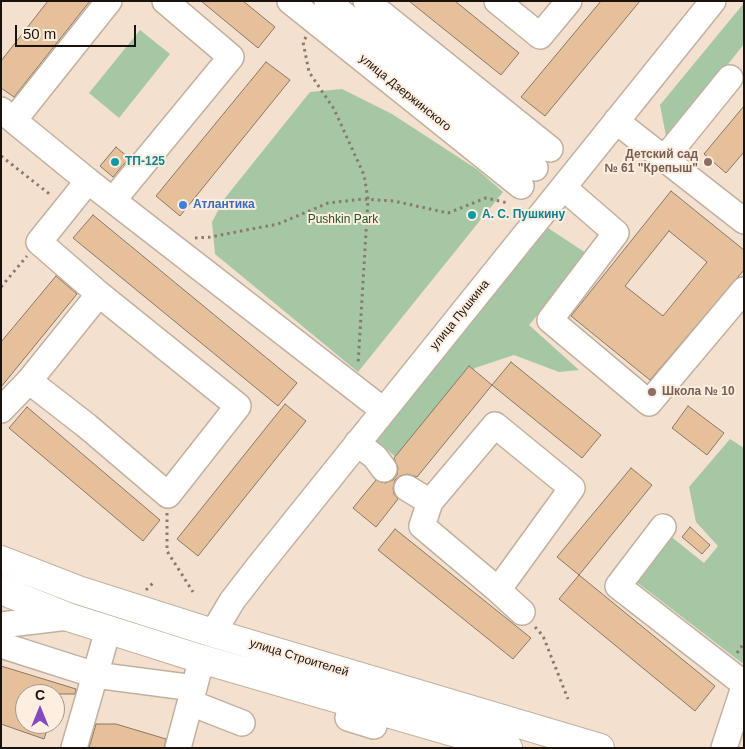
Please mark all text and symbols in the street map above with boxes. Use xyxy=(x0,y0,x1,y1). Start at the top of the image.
scale bar xyxy=(18,15,139,47)
text: 50 m xyxy=(23,25,56,42)
street label: улица Дзержинского xyxy=(356,52,454,134)
place label: Детский сад № 61 "Крепыш" xyxy=(604,148,698,176)
place label: ТП-125 xyxy=(125,155,165,169)
marker: ТП-125 xyxy=(109,156,121,168)
marker: Детский сад № 61 "Крепыш" xyxy=(702,156,714,168)
place label: Атлантика xyxy=(193,198,255,212)
marker: Атлантика xyxy=(177,199,189,211)
place label: А. С. Пушкину xyxy=(482,208,565,222)
marker: А. С. Пушкину xyxy=(466,209,478,221)
park label: Pushkin Park xyxy=(308,213,378,227)
street label: улица Пушкина xyxy=(427,277,493,353)
place label: Школа № 10 xyxy=(662,385,735,399)
marker: Школа № 10 xyxy=(646,386,658,398)
street label: улица Строителей xyxy=(248,636,350,680)
north arrow xyxy=(15,684,65,734)
text: С xyxy=(35,687,45,703)

